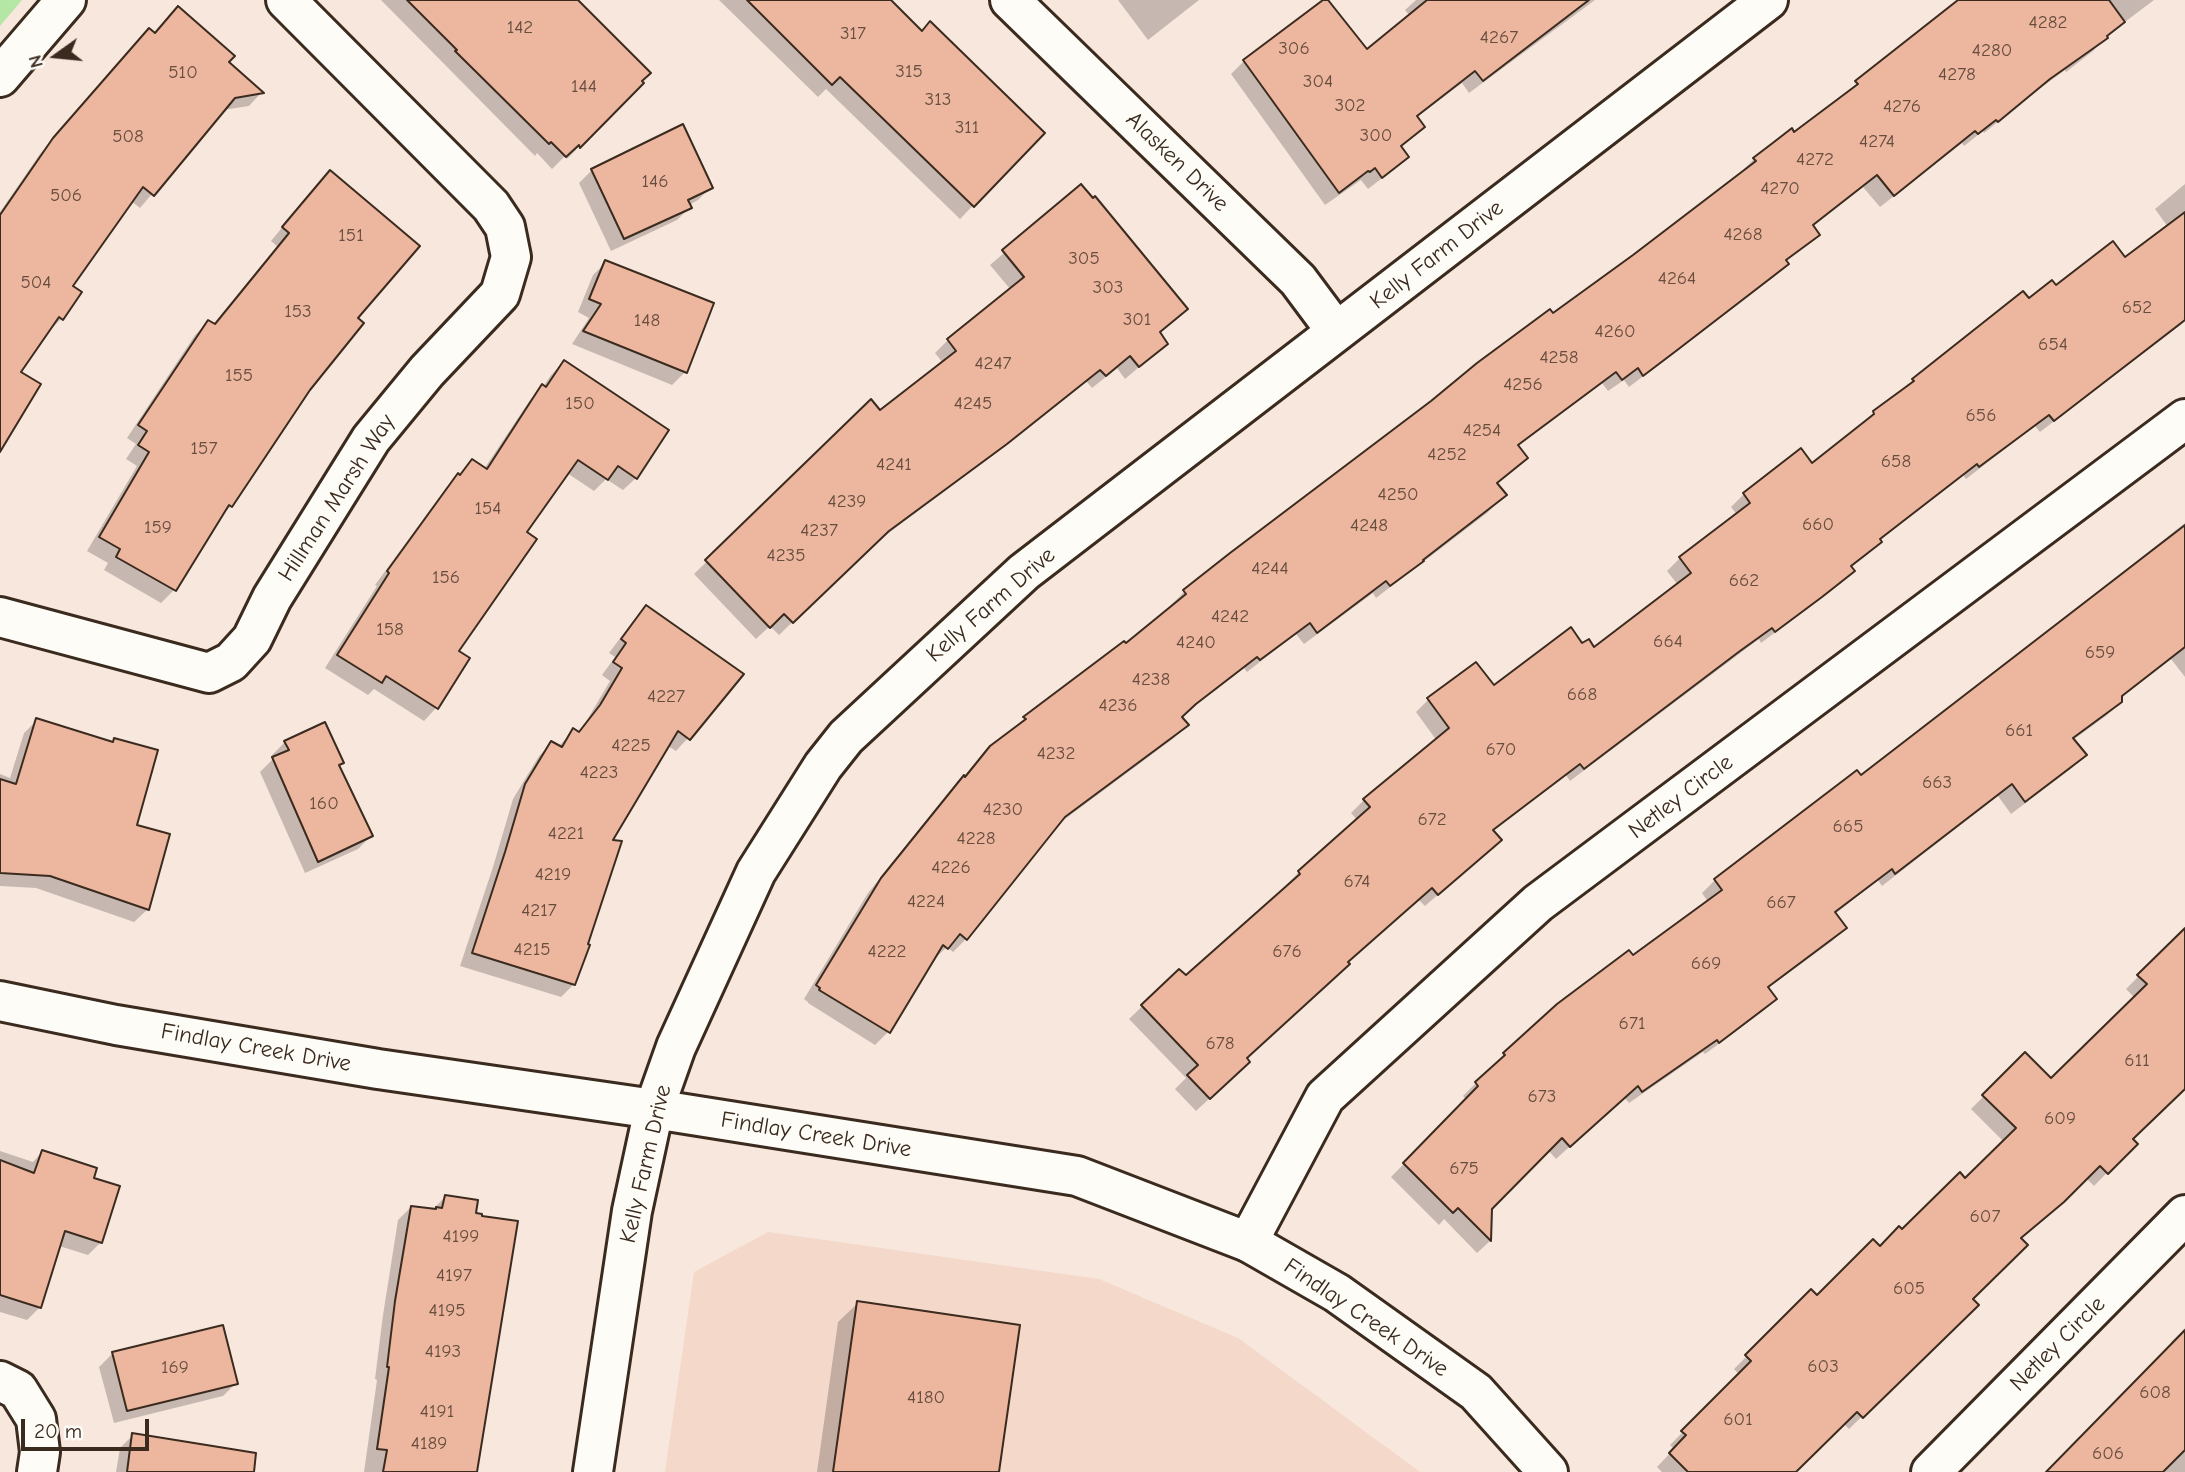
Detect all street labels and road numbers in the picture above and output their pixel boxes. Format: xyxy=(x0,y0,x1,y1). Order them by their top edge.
street label: Alasken Drive xyxy=(1120,106,1234,218)
street label: Kelly Farm Drive xyxy=(1365,194,1509,316)
street label: Hillman Marsh Way xyxy=(273,409,401,587)
street label: Kelly Farm Drive xyxy=(921,542,1061,668)
street label: Netley Circle xyxy=(1624,749,1738,845)
street label: Findlay Creek Drive xyxy=(159,1018,353,1078)
street label: Kelly Farm Drive xyxy=(614,1082,678,1246)
street label: Findlay Creek Drive xyxy=(719,1106,913,1164)
street label: Findlay Creek Drive xyxy=(1279,1253,1453,1383)
street label: Netley Circle xyxy=(2005,1291,2111,1397)

